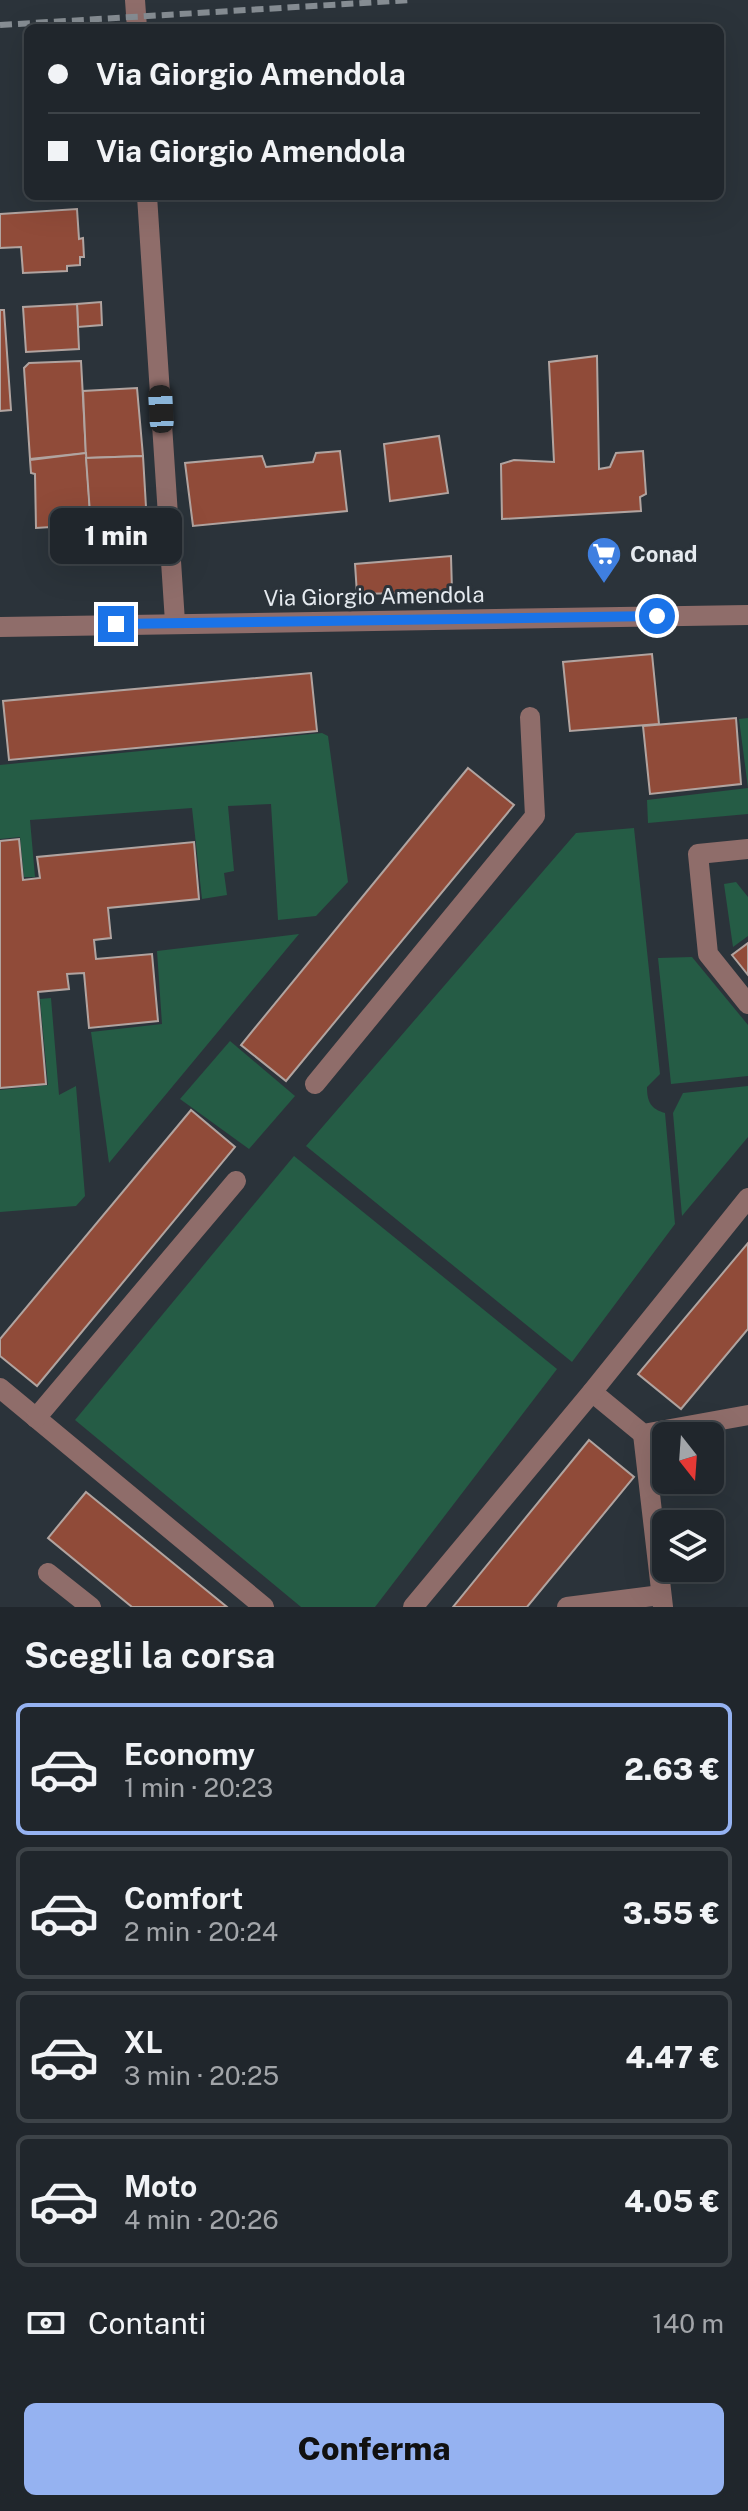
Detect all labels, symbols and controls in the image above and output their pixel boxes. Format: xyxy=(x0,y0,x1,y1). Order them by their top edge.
text: Via Giorgio Amendola xyxy=(96,56,406,92)
text: Via Giorgio Amendola xyxy=(96,133,406,169)
car xyxy=(148,384,174,434)
callout: 1 min xyxy=(50,508,182,564)
text: 1 min xyxy=(84,520,148,551)
supermarket icon: Conad xyxy=(585,535,623,585)
place label: Conad xyxy=(630,541,697,567)
street label: Via Giorgio Amendola xyxy=(263,581,485,611)
route start xyxy=(639,598,675,634)
route end xyxy=(98,606,134,642)
north arrow xyxy=(652,1422,724,1494)
map controls xyxy=(652,1422,724,1582)
button: layers xyxy=(652,1510,724,1582)
text: Scegli la corsa xyxy=(24,1634,275,1676)
icon: car xyxy=(28,1733,100,1805)
text: Economy xyxy=(124,1736,255,1772)
text: 2.63 € xyxy=(624,1751,720,1787)
text: 1 min · 20:23 xyxy=(124,1772,273,1803)
icon: car xyxy=(28,1877,100,1949)
text: Comfort xyxy=(124,1880,243,1916)
text: 3.55 € xyxy=(623,1895,720,1931)
text: 2 min · 20:24 xyxy=(124,1916,278,1947)
icon: car xyxy=(28,2021,100,2093)
text: XL xyxy=(124,2024,163,2060)
text: 4.47 € xyxy=(625,2039,720,2075)
text: 3 min · 20:25 xyxy=(124,2060,279,2091)
icon: car xyxy=(28,2165,100,2237)
text: Moto xyxy=(124,2168,197,2204)
text: 4.05 € xyxy=(624,2183,720,2219)
text: 4 min · 20:26 xyxy=(124,2204,279,2235)
icon: cash xyxy=(24,2301,68,2345)
text: Contanti xyxy=(88,2305,206,2341)
text: 140 m xyxy=(652,2308,724,2339)
button: Conferma xyxy=(24,2403,724,2495)

